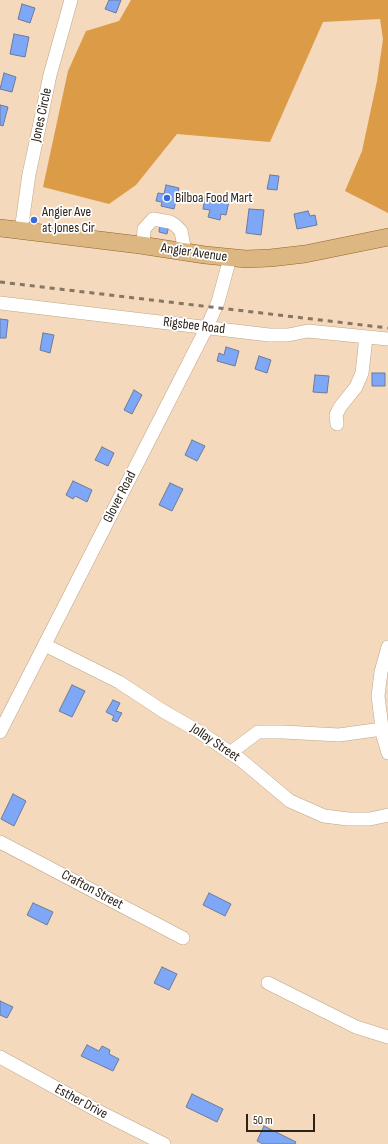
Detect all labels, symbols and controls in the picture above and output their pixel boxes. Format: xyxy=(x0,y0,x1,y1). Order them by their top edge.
street label: Jones Circle xyxy=(28,87,56,143)
place label: Bilboa Food Mart xyxy=(175,190,253,206)
marker: Bilboa Food Mart xyxy=(162,193,172,203)
place label: Angier Ave at Jones Cir xyxy=(42,204,95,236)
marker: Angier Ave at Jones Cir xyxy=(29,215,39,225)
street label: Angier Avenue xyxy=(160,240,228,266)
street label: Rigsbee Road xyxy=(162,314,226,338)
street label: Glover Road xyxy=(100,468,140,526)
street label: Jollay Street xyxy=(187,720,243,766)
street label: Crafton Street xyxy=(58,867,126,913)
street label: Esther Drive xyxy=(52,1081,110,1123)
scale bar xyxy=(248,1106,317,1132)
text: 50 m xyxy=(253,1113,273,1128)

